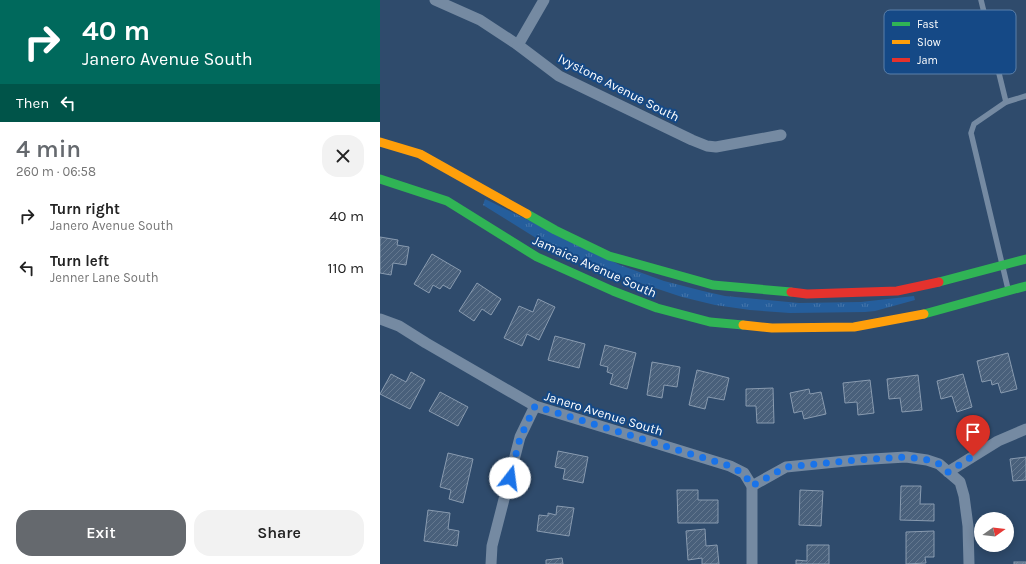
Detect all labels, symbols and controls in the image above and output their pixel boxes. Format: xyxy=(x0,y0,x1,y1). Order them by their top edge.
legend xyxy=(884,10,1016,74)
text: 40 m xyxy=(82,14,150,47)
icon: right xyxy=(16,16,68,68)
text: Fast xyxy=(917,18,938,31)
text: Slow xyxy=(917,36,941,49)
text: Janero Avenue South xyxy=(82,48,253,70)
street label: Ivystone Avenue South xyxy=(556,50,682,125)
text: Jam xyxy=(917,54,938,67)
icon: left xyxy=(57,92,79,114)
text: Then xyxy=(16,94,49,112)
text: 4 min xyxy=(16,135,81,163)
button: close xyxy=(322,135,364,177)
text: 260 m · 06:58 xyxy=(16,164,96,179)
text: Turn right xyxy=(50,200,120,218)
icon: right xyxy=(16,205,38,227)
text: 40 m xyxy=(329,207,364,225)
text: Janero Avenue South xyxy=(50,218,173,233)
street label: Jamaica Avenue South xyxy=(531,232,659,301)
text: Turn left xyxy=(50,252,109,270)
icon: left xyxy=(16,257,38,279)
text: 110 m xyxy=(328,259,364,277)
text: Jenner Lane South xyxy=(50,270,159,285)
street label: Janero Avenue South xyxy=(543,388,665,439)
pin xyxy=(956,415,990,456)
icon: arrive xyxy=(962,421,984,443)
position arrow xyxy=(489,457,531,499)
button: Exit xyxy=(16,510,186,556)
button: Share xyxy=(194,510,364,556)
north arrow xyxy=(974,512,1014,552)
map controls xyxy=(974,512,1014,552)

